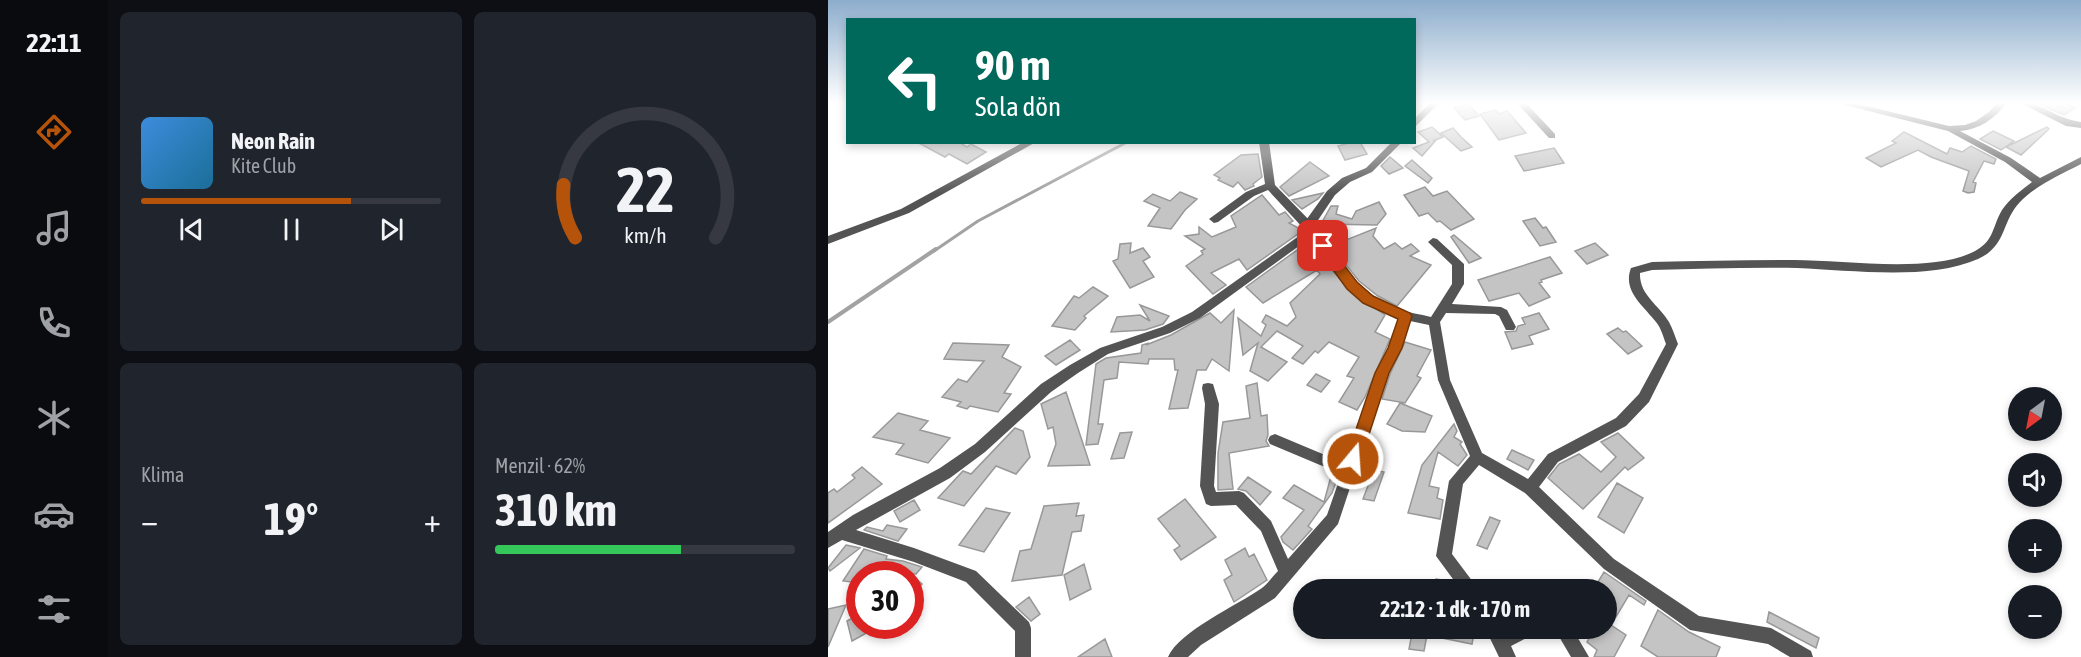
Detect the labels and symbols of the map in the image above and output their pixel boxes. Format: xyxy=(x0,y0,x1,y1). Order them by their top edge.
pin xyxy=(1297,220,1348,271)
north arrow xyxy=(2008,387,2062,441)
position arrow xyxy=(1321,427,1385,491)
speed limit sign: 30 xyxy=(846,561,924,639)

